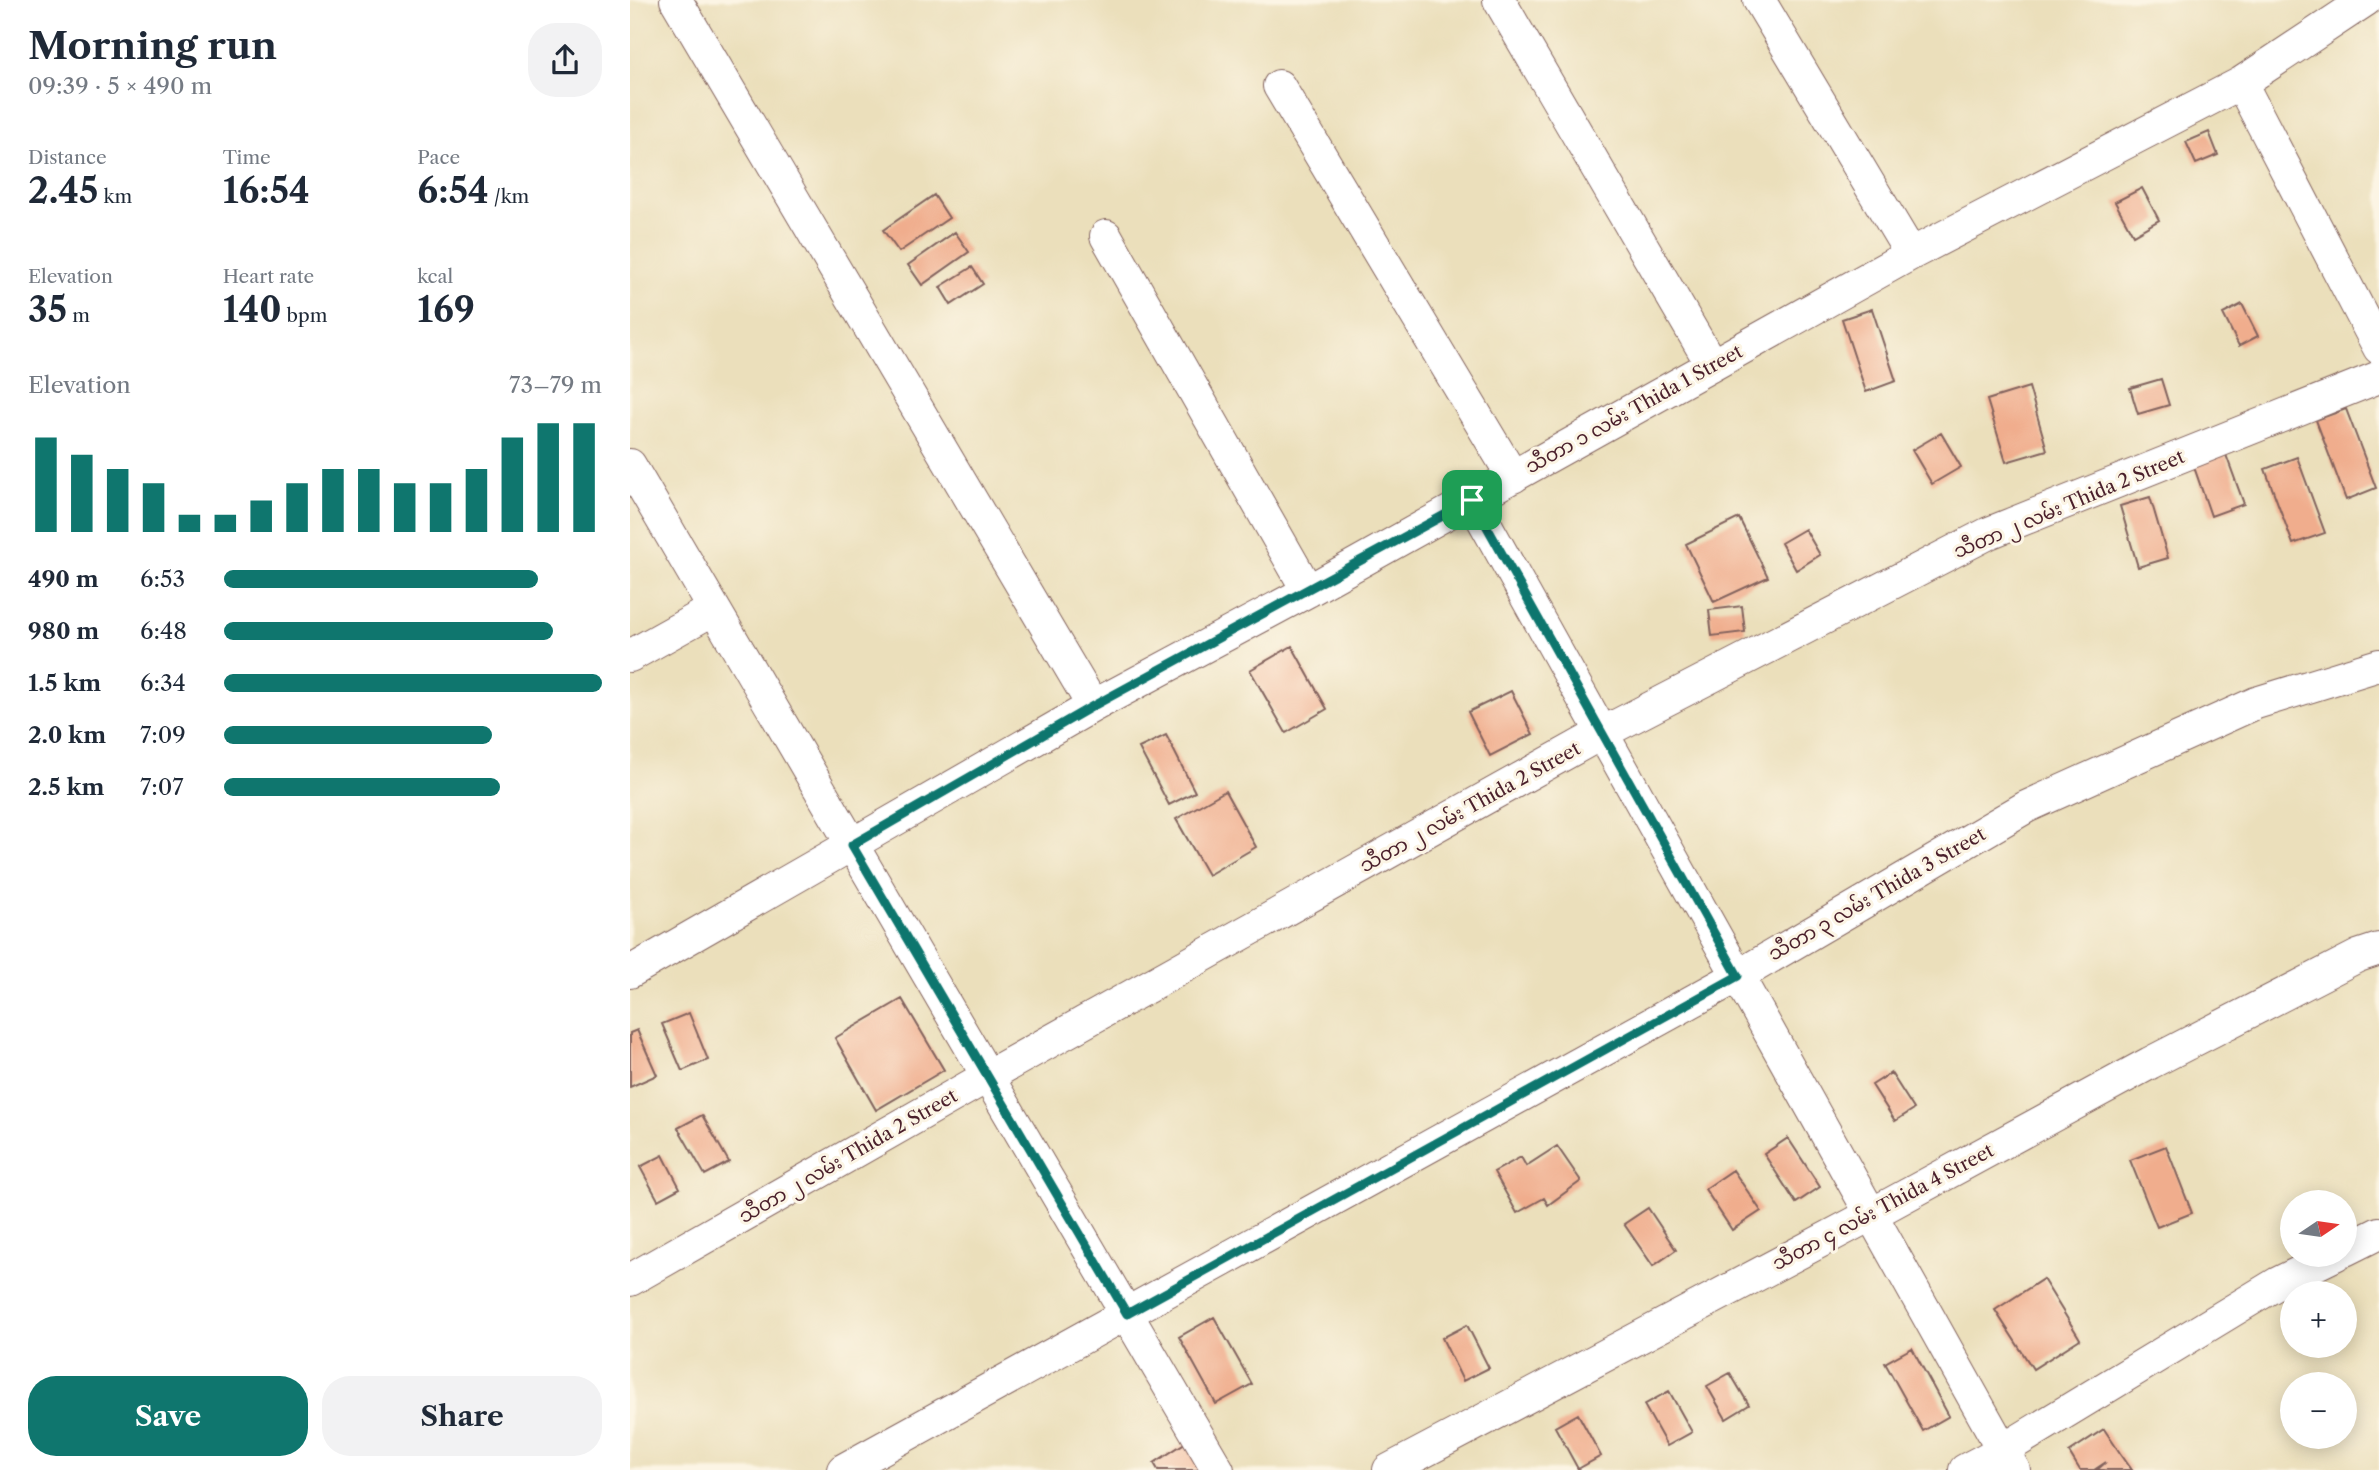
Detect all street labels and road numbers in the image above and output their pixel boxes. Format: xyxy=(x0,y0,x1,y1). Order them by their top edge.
street label: သီတာ ၁ လမ်း Thida 1 Street xyxy=(1520,337,1747,478)
street label: သီတာ ၂ လမ်း Thida 2 Street xyxy=(1949,442,2190,567)
street label: သီတာ ၂ လမ်း Thida 2 Street xyxy=(1354,734,1586,881)
street label: သီတာ ၃ လမ်း Thida 3 Street xyxy=(1763,820,1992,969)
street label: သီတာ ၂ လမ်း Thida 2 Street xyxy=(733,1081,964,1232)
street label: သီတာ ၄ လမ်း Thida 4 Street xyxy=(1767,1136,2000,1279)

